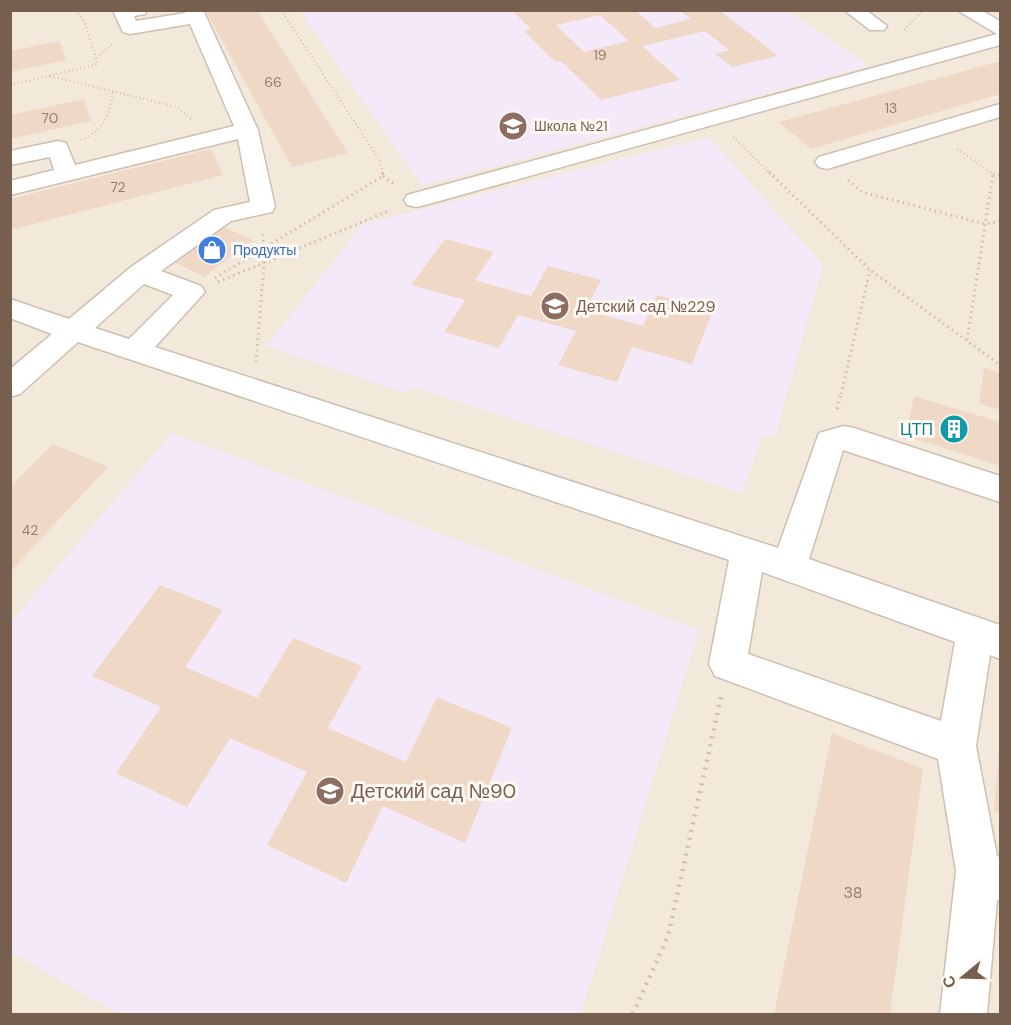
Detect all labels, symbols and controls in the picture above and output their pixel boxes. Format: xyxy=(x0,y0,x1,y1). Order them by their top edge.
house number: 19 xyxy=(593,46,607,64)
house number: 66 xyxy=(264,73,282,91)
house number: 13 xyxy=(885,99,897,117)
house number: 70 xyxy=(42,109,58,127)
school or university icon: Школа №21 xyxy=(497,110,529,142)
place label: Школа №21 xyxy=(534,117,608,135)
house number: 72 xyxy=(110,178,126,196)
shop icon: Продукты xyxy=(196,234,228,266)
place label: Продукты xyxy=(233,241,296,259)
school or university icon: Детский сад №229 xyxy=(539,290,571,322)
place label: Детский сад №229 xyxy=(576,296,715,317)
building icon: ЦТП xyxy=(938,413,970,445)
place label: ЦТП xyxy=(900,419,933,440)
house number: 42 xyxy=(22,521,38,539)
school or university icon: Детский сад №90 xyxy=(314,775,346,807)
place label: Детский сад №90 xyxy=(351,778,516,804)
house number: 38 xyxy=(843,882,863,903)
north arrow xyxy=(933,947,993,1007)
text: С xyxy=(937,972,961,991)

